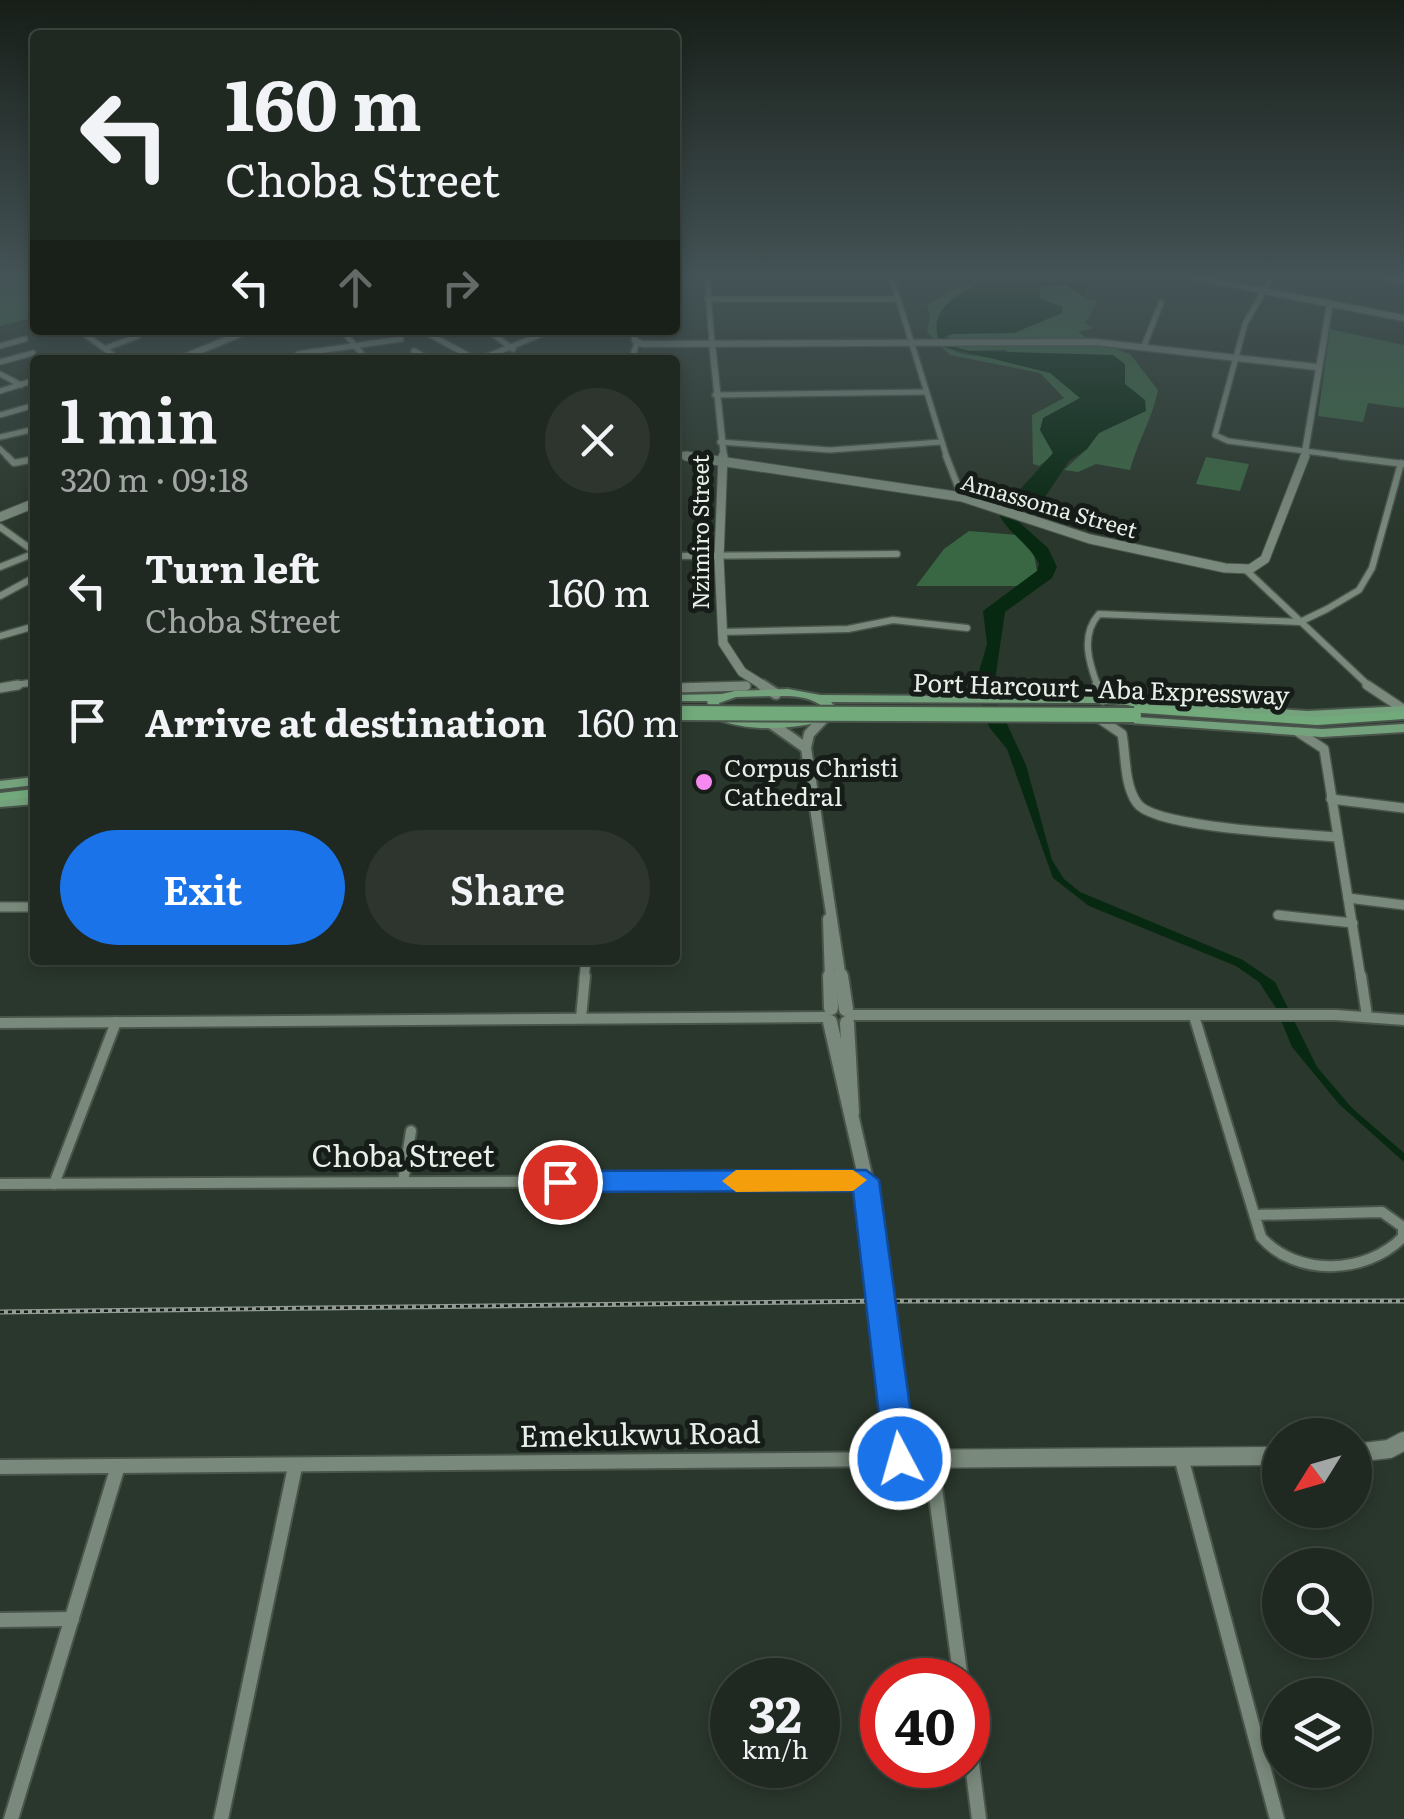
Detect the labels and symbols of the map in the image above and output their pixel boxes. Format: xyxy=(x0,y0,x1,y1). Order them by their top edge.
street label: Nzimiro Street xyxy=(683,454,716,609)
street label: Amassoma Street xyxy=(957,464,1141,546)
street label: Port Harcourt - Aba Expressway xyxy=(912,662,1291,713)
place label: Corpus Christi Cathedral xyxy=(724,748,898,814)
marker: Corpus Christi Cathedral xyxy=(693,771,715,793)
street label: Choba Street xyxy=(311,1132,495,1176)
pin xyxy=(518,1140,603,1225)
position arrow xyxy=(848,1407,952,1511)
street label: Emekukwu Road xyxy=(519,1408,761,1456)
north arrow xyxy=(1262,1418,1372,1528)
speed limit sign: 40 xyxy=(860,1658,990,1788)

